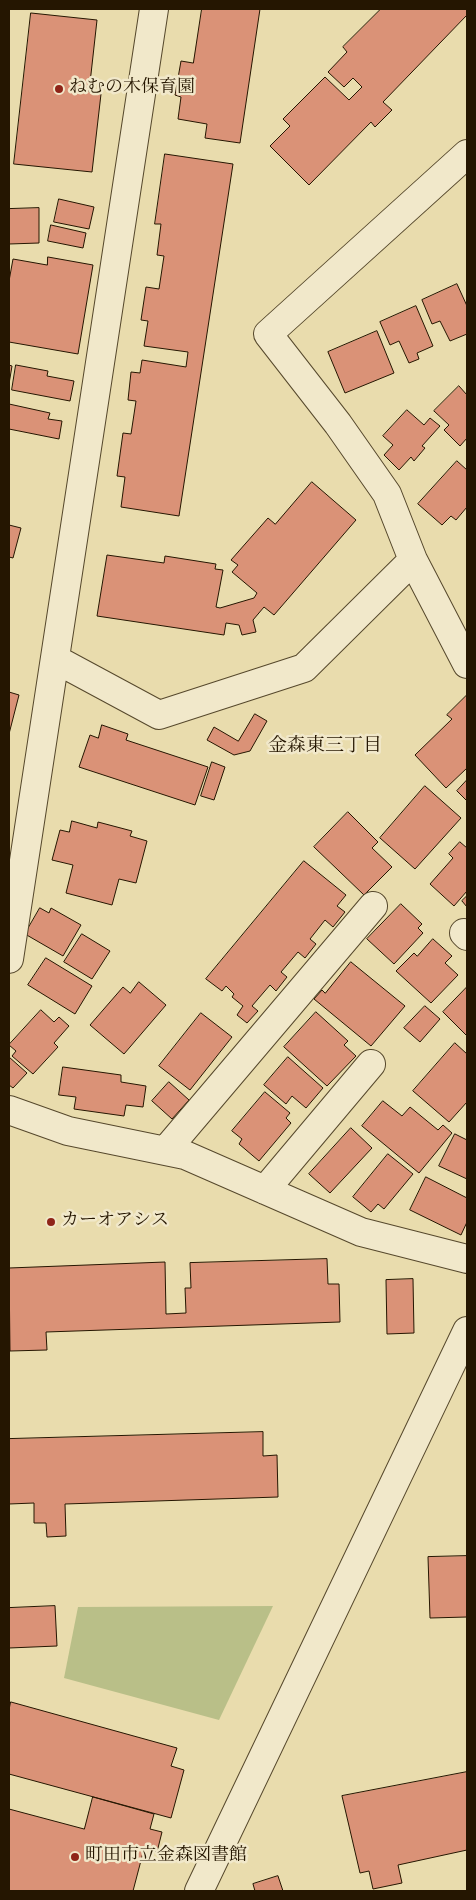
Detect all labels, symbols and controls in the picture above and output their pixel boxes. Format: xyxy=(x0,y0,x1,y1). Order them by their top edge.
place label: ねむの木保育園 xyxy=(69,78,195,100)
marker: ねむの木保育園 xyxy=(53,83,65,95)
district label: 金森東三丁目 xyxy=(268,737,382,759)
place label: カーオアシス xyxy=(61,1211,169,1233)
marker: カーオアシス xyxy=(45,1216,57,1228)
place label: 町田市立金森図書館 xyxy=(85,1846,247,1868)
marker: 町田市立金森図書館 xyxy=(69,1851,81,1863)

